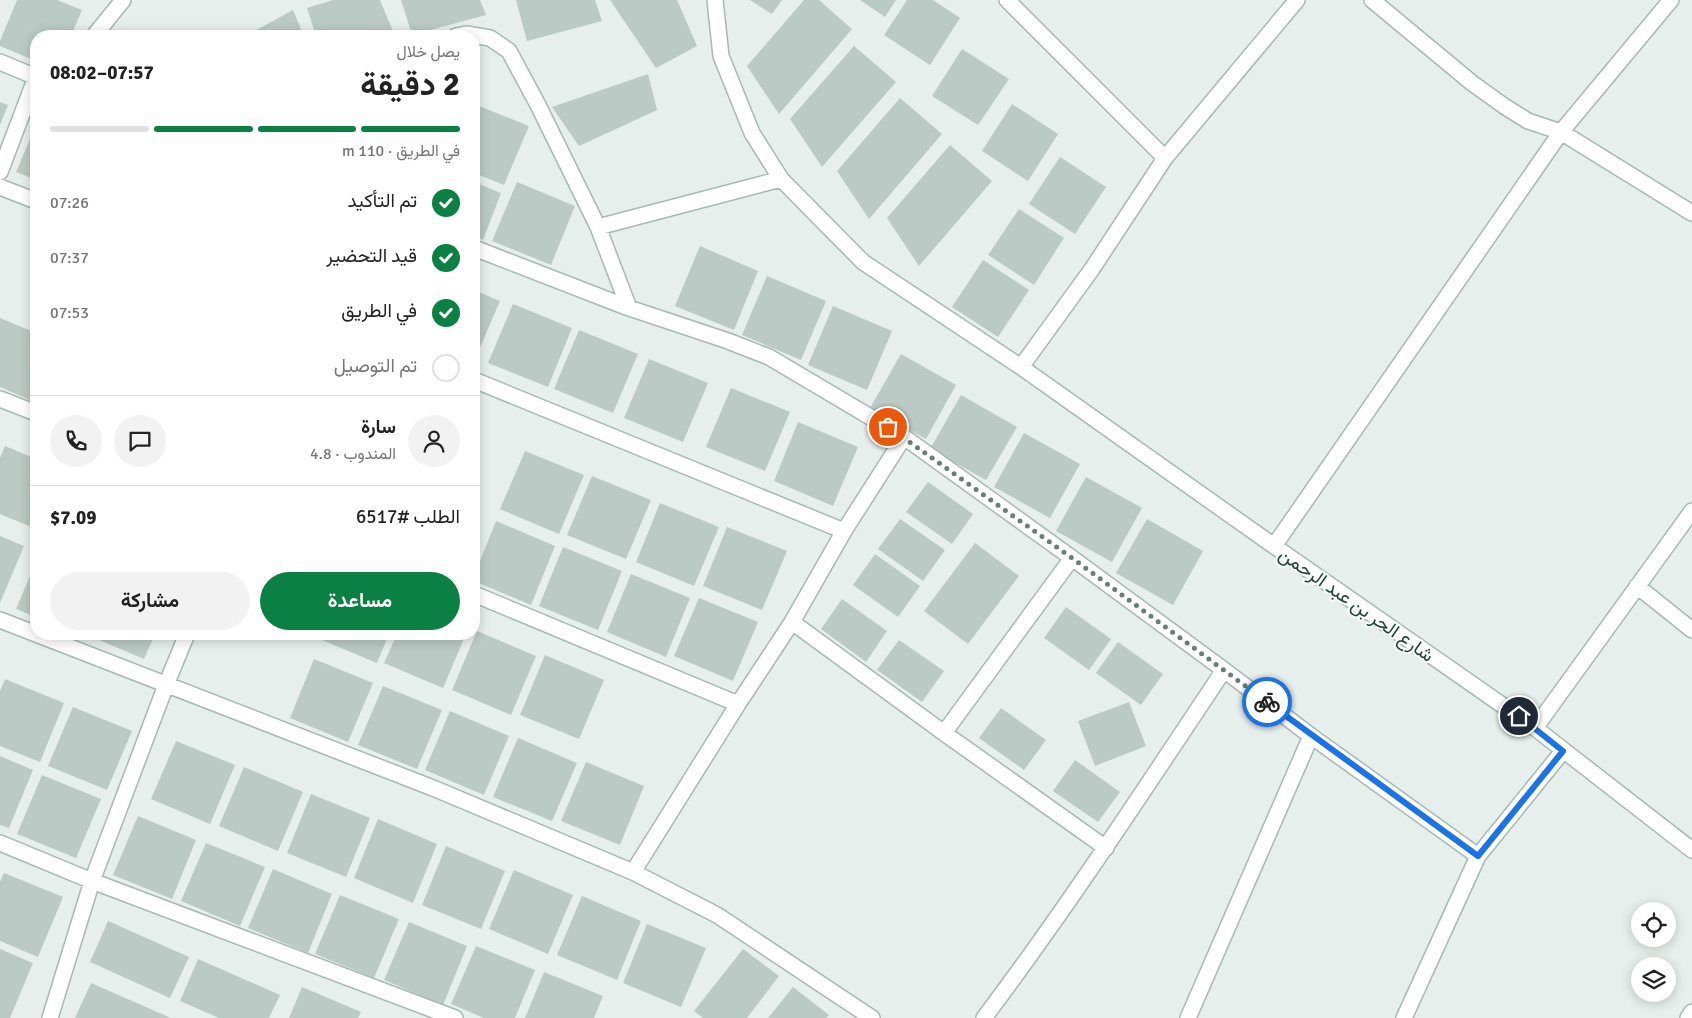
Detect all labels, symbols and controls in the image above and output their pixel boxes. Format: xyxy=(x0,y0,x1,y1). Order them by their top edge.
text: يصل خلال xyxy=(396,42,460,62)
text: 07:57–08:02 xyxy=(50,61,154,85)
text: 2 دقيقة xyxy=(360,65,460,104)
text: في الطريق · 110 m xyxy=(342,141,460,161)
text: تم التأكيد xyxy=(347,189,417,213)
icon: check xyxy=(432,189,460,217)
text: 07:26 xyxy=(50,193,89,213)
text: قيد التحضير xyxy=(326,244,417,268)
icon: check xyxy=(432,244,460,272)
text: 07:37 xyxy=(50,248,89,268)
text: في الطريق xyxy=(341,299,417,323)
icon: check xyxy=(432,299,460,327)
text: 07:53 xyxy=(50,303,89,323)
text: تم التوصيل xyxy=(334,354,417,378)
pin xyxy=(867,406,909,448)
icon: bag xyxy=(874,413,902,441)
button: phone xyxy=(50,415,102,467)
button: chat xyxy=(114,415,166,467)
text: سارة xyxy=(361,415,396,439)
button: person xyxy=(408,415,460,467)
text: المندوب · 4.8 xyxy=(310,444,396,464)
text: الطلب #6517 xyxy=(356,505,460,529)
text: $7.09 xyxy=(50,506,96,530)
street label: شارع الحر بن عبد الرحمن xyxy=(1274,542,1439,667)
button: مشاركة xyxy=(50,572,250,630)
button: مساعدة xyxy=(260,572,460,630)
courier xyxy=(1242,677,1292,727)
icon: bike xyxy=(1253,688,1281,716)
pin xyxy=(1498,695,1540,737)
icon: home xyxy=(1505,702,1533,730)
map controls xyxy=(1631,902,1676,1002)
button: locate xyxy=(1631,902,1676,947)
button: layers xyxy=(1631,957,1676,1002)

